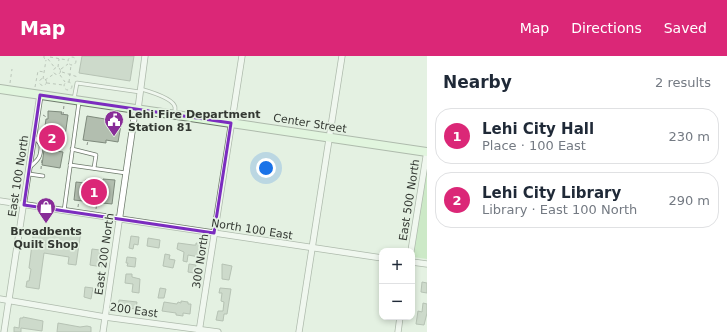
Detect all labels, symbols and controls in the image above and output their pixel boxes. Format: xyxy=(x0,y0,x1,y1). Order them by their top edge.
text: Map xyxy=(20,17,65,39)
text: Map xyxy=(520,20,549,36)
text: Directions xyxy=(571,20,642,36)
text: Saved xyxy=(664,20,707,36)
text: Nearby xyxy=(443,72,512,92)
text: 2 results xyxy=(655,75,711,90)
place label: Lehi Fire Department Station 81 xyxy=(128,108,260,134)
public building icon: Lehi Fire Department Station 81 xyxy=(103,109,125,137)
street label: Center Street xyxy=(272,111,348,136)
text: Lehi City Hall xyxy=(482,120,594,138)
pin: 2 xyxy=(39,123,65,153)
text: 1 xyxy=(452,129,462,144)
text: 230 m xyxy=(668,129,710,144)
street label: East 100 North xyxy=(6,134,31,218)
text: Place · 100 East xyxy=(482,138,586,153)
your location xyxy=(256,158,276,178)
street label: East 500 North xyxy=(397,158,422,242)
pin: 1 xyxy=(81,177,107,207)
text: Lehi City Library xyxy=(482,184,621,202)
text: 2 xyxy=(452,193,462,208)
text: 290 m xyxy=(668,193,710,208)
shop icon: Broadbents Quilt Shop xyxy=(35,196,57,224)
text: Library · East 100 North xyxy=(482,202,637,217)
street label: East 200 North xyxy=(92,212,117,296)
street label: North 100 East xyxy=(210,217,294,242)
place label: Broadbents Quilt Shop xyxy=(10,225,82,251)
street label: 300 North xyxy=(190,233,211,289)
map controls xyxy=(379,248,415,320)
button: + xyxy=(379,248,415,284)
button: − xyxy=(379,284,415,320)
street label: 200 East xyxy=(109,301,159,320)

